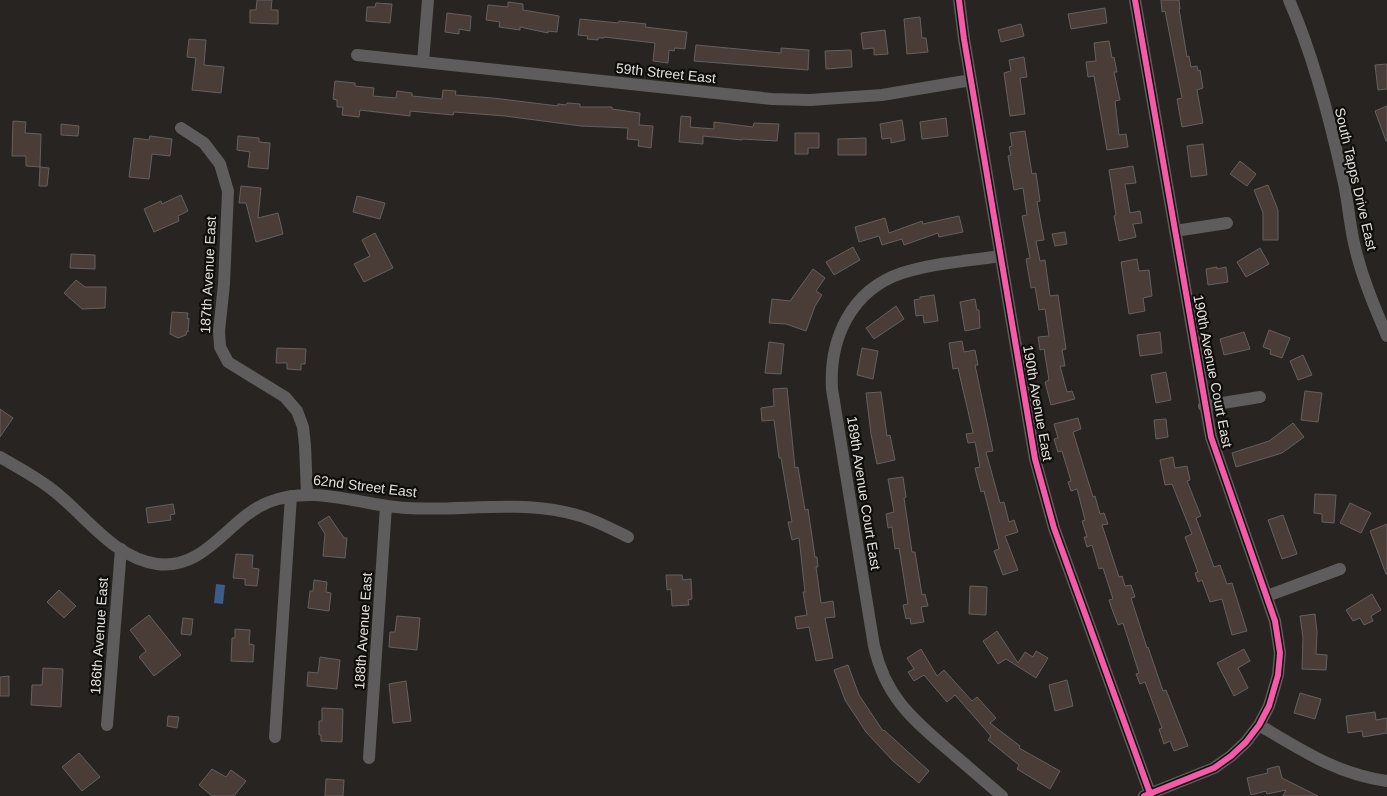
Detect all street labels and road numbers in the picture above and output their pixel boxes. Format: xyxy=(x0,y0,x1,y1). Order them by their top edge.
street label: 59th Street East xyxy=(615,60,717,86)
street label: South Tapps Drive East xyxy=(1332,106,1380,252)
street label: 187th Avenue East xyxy=(197,216,219,334)
street label: 190th Avenue Court East xyxy=(1190,293,1236,449)
street label: 190th Avenue East xyxy=(1020,344,1056,462)
street label: 189th Avenue Court East xyxy=(844,415,884,571)
street label: 62nd Street East xyxy=(312,472,418,500)
street label: 188th Avenue East xyxy=(351,572,375,690)
street label: 186th Avenue East xyxy=(87,577,111,695)

